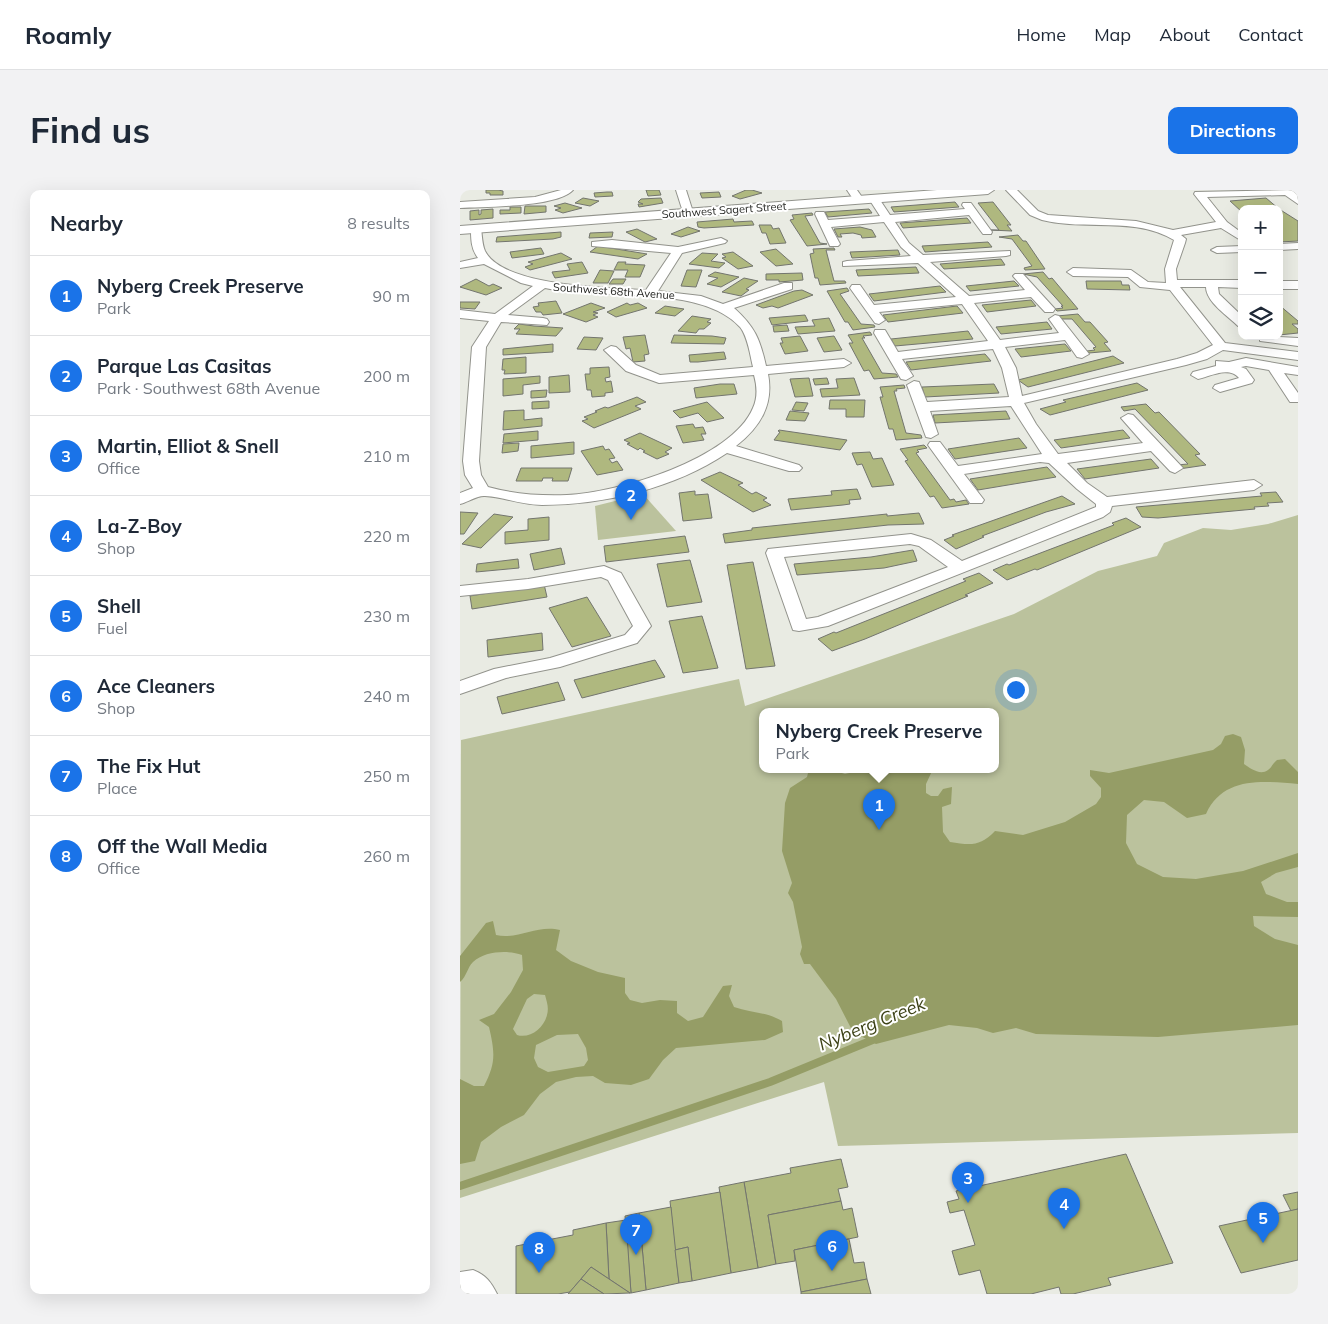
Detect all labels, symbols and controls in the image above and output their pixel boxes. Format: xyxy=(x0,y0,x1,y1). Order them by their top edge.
text: Roamly xyxy=(25,20,112,50)
text: Home xyxy=(1016,23,1066,46)
text: Map xyxy=(1094,23,1131,46)
text: About xyxy=(1159,23,1210,46)
text: Contact xyxy=(1238,23,1303,46)
button: Directions xyxy=(1168,107,1298,154)
text: Find us xyxy=(30,108,150,152)
street label: Southwest Sagert Street xyxy=(661,199,787,221)
map controls xyxy=(1238,205,1283,340)
button: + xyxy=(1238,205,1283,250)
text: Nearby xyxy=(50,210,123,236)
text: 8 results xyxy=(347,213,410,233)
button: − xyxy=(1238,250,1283,295)
text: Nyberg Creek Preserve xyxy=(97,274,304,298)
street label: Southwest 68th Avenue xyxy=(553,280,675,302)
text: 1 xyxy=(61,286,71,306)
text: 90 m xyxy=(373,286,410,306)
button: layers xyxy=(1238,295,1283,340)
text: Park xyxy=(97,298,131,318)
text: Parque Las Casitas xyxy=(97,354,272,378)
text: 2 xyxy=(61,366,71,386)
text: 200 m xyxy=(363,366,410,386)
text: Park · Southwest 68th Avenue xyxy=(97,378,320,398)
text: Martin, Elliot & Snell xyxy=(97,434,279,458)
text: 3 xyxy=(61,446,71,466)
text: 210 m xyxy=(363,446,410,466)
text: Office xyxy=(97,458,140,478)
pin: 2 xyxy=(615,479,647,520)
text: La-Z-Boy xyxy=(97,514,182,538)
text: 4 xyxy=(61,526,71,546)
text: 220 m xyxy=(363,526,410,546)
text: Shop xyxy=(97,538,135,558)
text: Shell xyxy=(97,594,141,618)
text: 5 xyxy=(61,606,71,626)
text: 230 m xyxy=(363,606,410,626)
text: Fuel xyxy=(97,618,128,638)
text: Ace Cleaners xyxy=(97,674,215,698)
your location xyxy=(1003,677,1029,703)
text: 6 xyxy=(61,686,71,706)
text: 240 m xyxy=(363,686,410,706)
text: Shop xyxy=(97,698,135,718)
popup xyxy=(759,708,999,773)
text: Nyberg Creek Preserve xyxy=(776,719,982,743)
text: Park xyxy=(776,743,809,763)
text: The Fix Hut xyxy=(97,754,201,778)
text: 7 xyxy=(61,766,71,786)
text: 250 m xyxy=(363,766,410,786)
text: Place xyxy=(97,778,137,798)
pin: 1 xyxy=(863,789,895,830)
text: Off the Wall Media xyxy=(97,834,268,858)
text: 8 xyxy=(61,846,71,866)
text: 260 m xyxy=(363,846,410,866)
text: Office xyxy=(97,858,140,878)
water label: Nyberg Creek xyxy=(815,991,929,1055)
pin: 3 xyxy=(952,1162,984,1203)
pin: 4 xyxy=(1048,1188,1080,1229)
pin: 5 xyxy=(1247,1202,1279,1243)
pin: 7 xyxy=(620,1214,652,1255)
pin: 6 xyxy=(816,1230,848,1271)
pin: 8 xyxy=(523,1232,555,1273)

